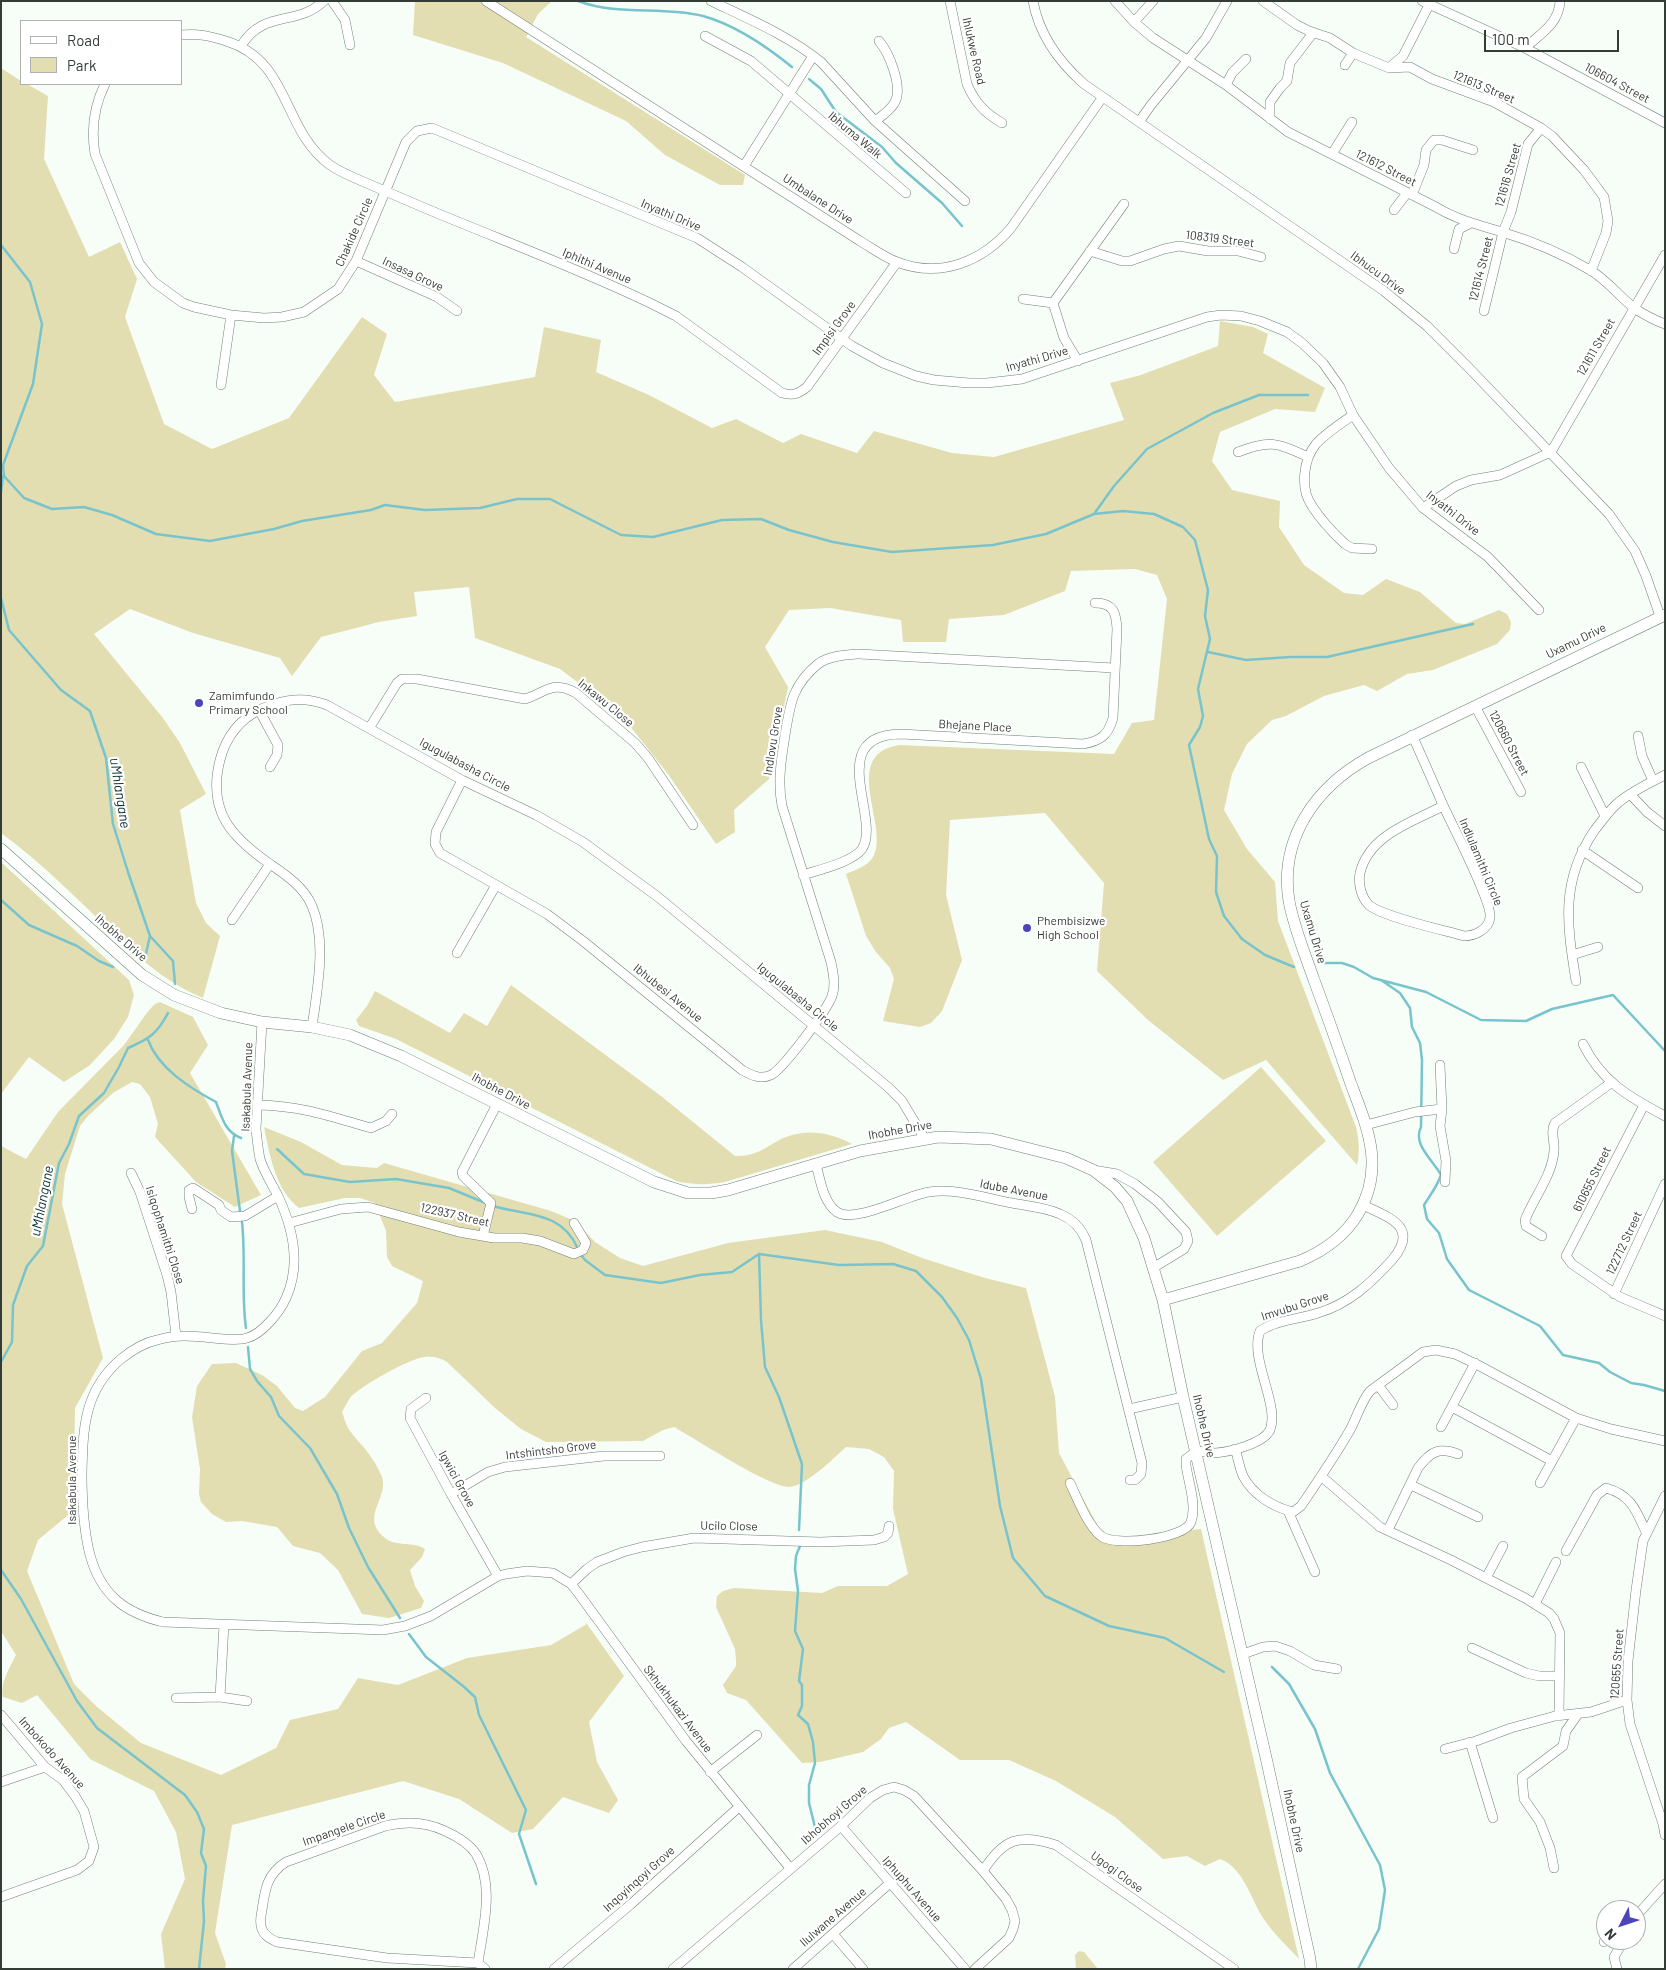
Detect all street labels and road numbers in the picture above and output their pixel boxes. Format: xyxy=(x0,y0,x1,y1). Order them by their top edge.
street label: Ihlukwe Road xyxy=(959,16,989,86)
street label: 106604 Street xyxy=(1582,60,1652,106)
street label: 121613 Street xyxy=(1451,67,1517,107)
street label: Ibhuma Walk xyxy=(825,108,885,162)
street label: 121616 Street xyxy=(1492,141,1524,209)
street label: 121612 Street xyxy=(1353,147,1419,189)
street label: Umbalane Drive xyxy=(780,171,856,227)
street label: Chakide Circle xyxy=(332,195,376,269)
street label: Inyathi Drive xyxy=(639,196,703,234)
street label: 108319 Street xyxy=(1185,228,1255,250)
street label: 121614 Street xyxy=(1466,235,1496,303)
street label: Iphithi Avenue xyxy=(560,245,634,287)
street label: Ibhucu Drive xyxy=(1348,248,1408,298)
street label: Insasa Grove xyxy=(380,254,446,294)
street label: Impisi Grove xyxy=(809,298,859,358)
street label: 121611 Street xyxy=(1574,316,1618,378)
street label: Inyathi Drive xyxy=(1004,343,1070,375)
street label: Inyathi Drive xyxy=(1423,488,1483,538)
street label: Uxamu Drive xyxy=(1544,620,1608,662)
street label: Inkawu Close xyxy=(575,676,637,730)
street label: Indlovu Grove xyxy=(760,706,786,776)
street label: 120660 Street xyxy=(1486,708,1532,778)
street label: Bhejane Place xyxy=(938,717,1012,735)
street label: Igugulabasha Circle xyxy=(417,735,513,795)
street label: Indlulamithi Circle xyxy=(1456,816,1506,908)
street label: Uxamu Drive xyxy=(1297,899,1329,965)
street label: Ihobhe Drive xyxy=(92,911,150,965)
street label: Igugulabasha Circle xyxy=(754,960,842,1034)
street label: Ibhubesi Avenue xyxy=(631,961,705,1025)
street label: Isakabula Avenue xyxy=(238,1042,256,1132)
street label: Ihobhe Drive xyxy=(469,1070,533,1112)
street label: Ihobhe Drive xyxy=(867,1117,933,1143)
street label: 610655 Street xyxy=(1570,1144,1614,1214)
street label: Idube Avenue xyxy=(979,1176,1049,1204)
street label: Isiqophamithi Close xyxy=(142,1184,188,1286)
street label: 122937 Street xyxy=(419,1200,491,1230)
street label: 122712 Street xyxy=(1603,1209,1645,1277)
street label: Imvubu Grove xyxy=(1259,1288,1331,1324)
street label: Ihobhe Drive xyxy=(1190,1393,1218,1459)
street label: Isakabula Avenue xyxy=(65,1435,79,1525)
street label: Intshintsho Grove xyxy=(505,1437,597,1463)
street label: Igwici Grove xyxy=(435,1448,479,1510)
street label: Ucilo Close xyxy=(700,1518,758,1534)
street label: 120655 Street xyxy=(1607,1628,1627,1700)
street label: Skhukhukazi Avenue xyxy=(640,1662,716,1756)
street label: Imbokodo Avenue xyxy=(16,1714,88,1792)
street label: Ibhobhoyi Grove xyxy=(798,1782,870,1848)
street label: Ihobhe Drive xyxy=(1280,1788,1308,1854)
street label: Impangele Circle xyxy=(301,1807,387,1849)
street label: Inqoyinqoyi Grove xyxy=(600,1843,678,1915)
street label: Ugogi Close xyxy=(1088,1848,1146,1896)
street label: Iphuphu Avenue xyxy=(879,1853,945,1925)
street label: Ilulwane Avenue xyxy=(797,1884,869,1950)

